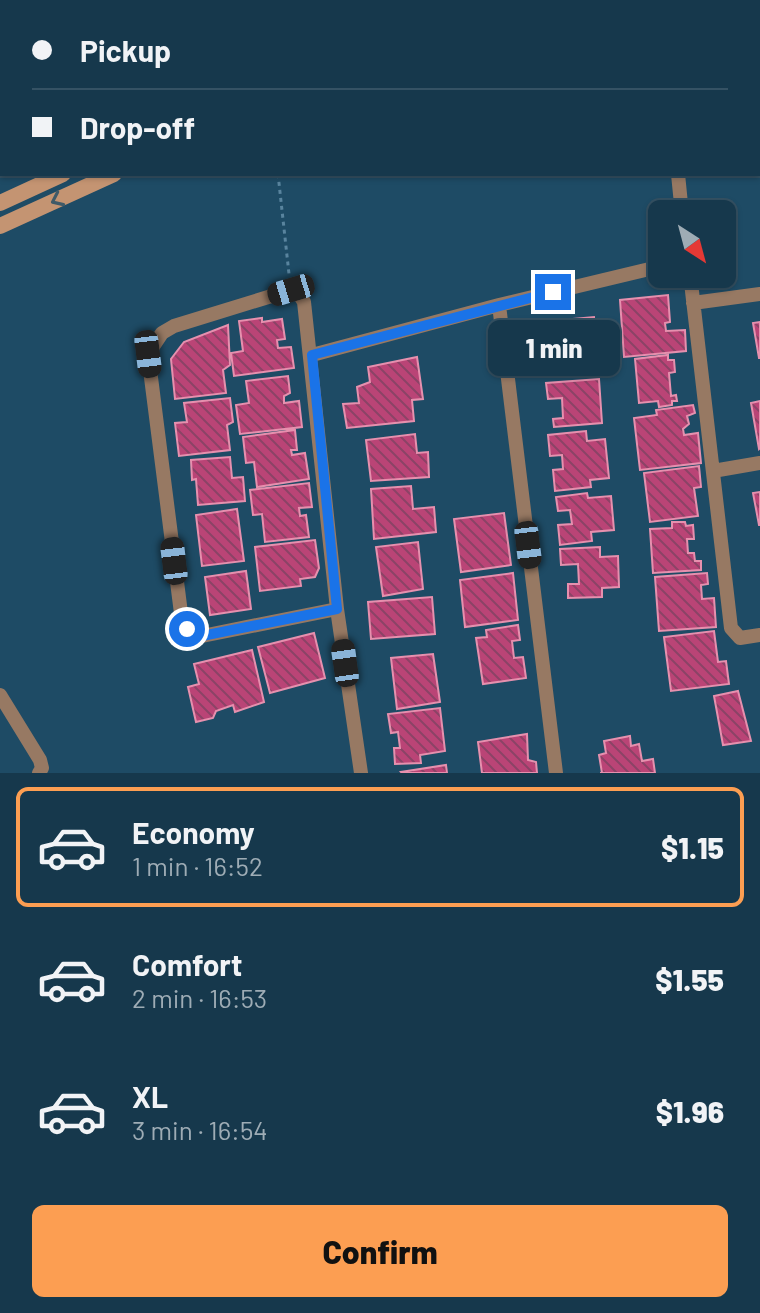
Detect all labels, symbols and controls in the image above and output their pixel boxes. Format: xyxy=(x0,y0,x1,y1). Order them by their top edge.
text: Pickup xyxy=(80,32,171,68)
text: Drop-off xyxy=(80,109,195,145)
one-way arrow xyxy=(51,190,65,206)
north arrow xyxy=(648,200,736,288)
map controls xyxy=(648,200,736,288)
car xyxy=(265,272,317,308)
route end xyxy=(535,274,571,310)
callout: 1 min xyxy=(487,320,619,376)
car xyxy=(133,329,163,379)
text: 1 min xyxy=(525,332,583,363)
car xyxy=(513,520,543,570)
car xyxy=(159,536,189,586)
route start xyxy=(169,611,205,647)
car xyxy=(330,638,360,688)
icon: car xyxy=(36,811,108,883)
text: Economy xyxy=(132,814,255,850)
text: $1.15 xyxy=(661,829,724,865)
text: 1 min · 16:52 xyxy=(132,850,263,881)
icon: car xyxy=(36,943,108,1015)
text: Comfort xyxy=(132,946,242,982)
text: $1.55 xyxy=(655,961,724,997)
text: 2 min · 16:53 xyxy=(132,982,267,1013)
icon: car xyxy=(36,1075,108,1147)
text: XL xyxy=(132,1078,168,1114)
text: $1.96 xyxy=(656,1093,724,1129)
text: 3 min · 16:54 xyxy=(132,1114,268,1145)
button: Confirm xyxy=(32,1205,728,1297)

